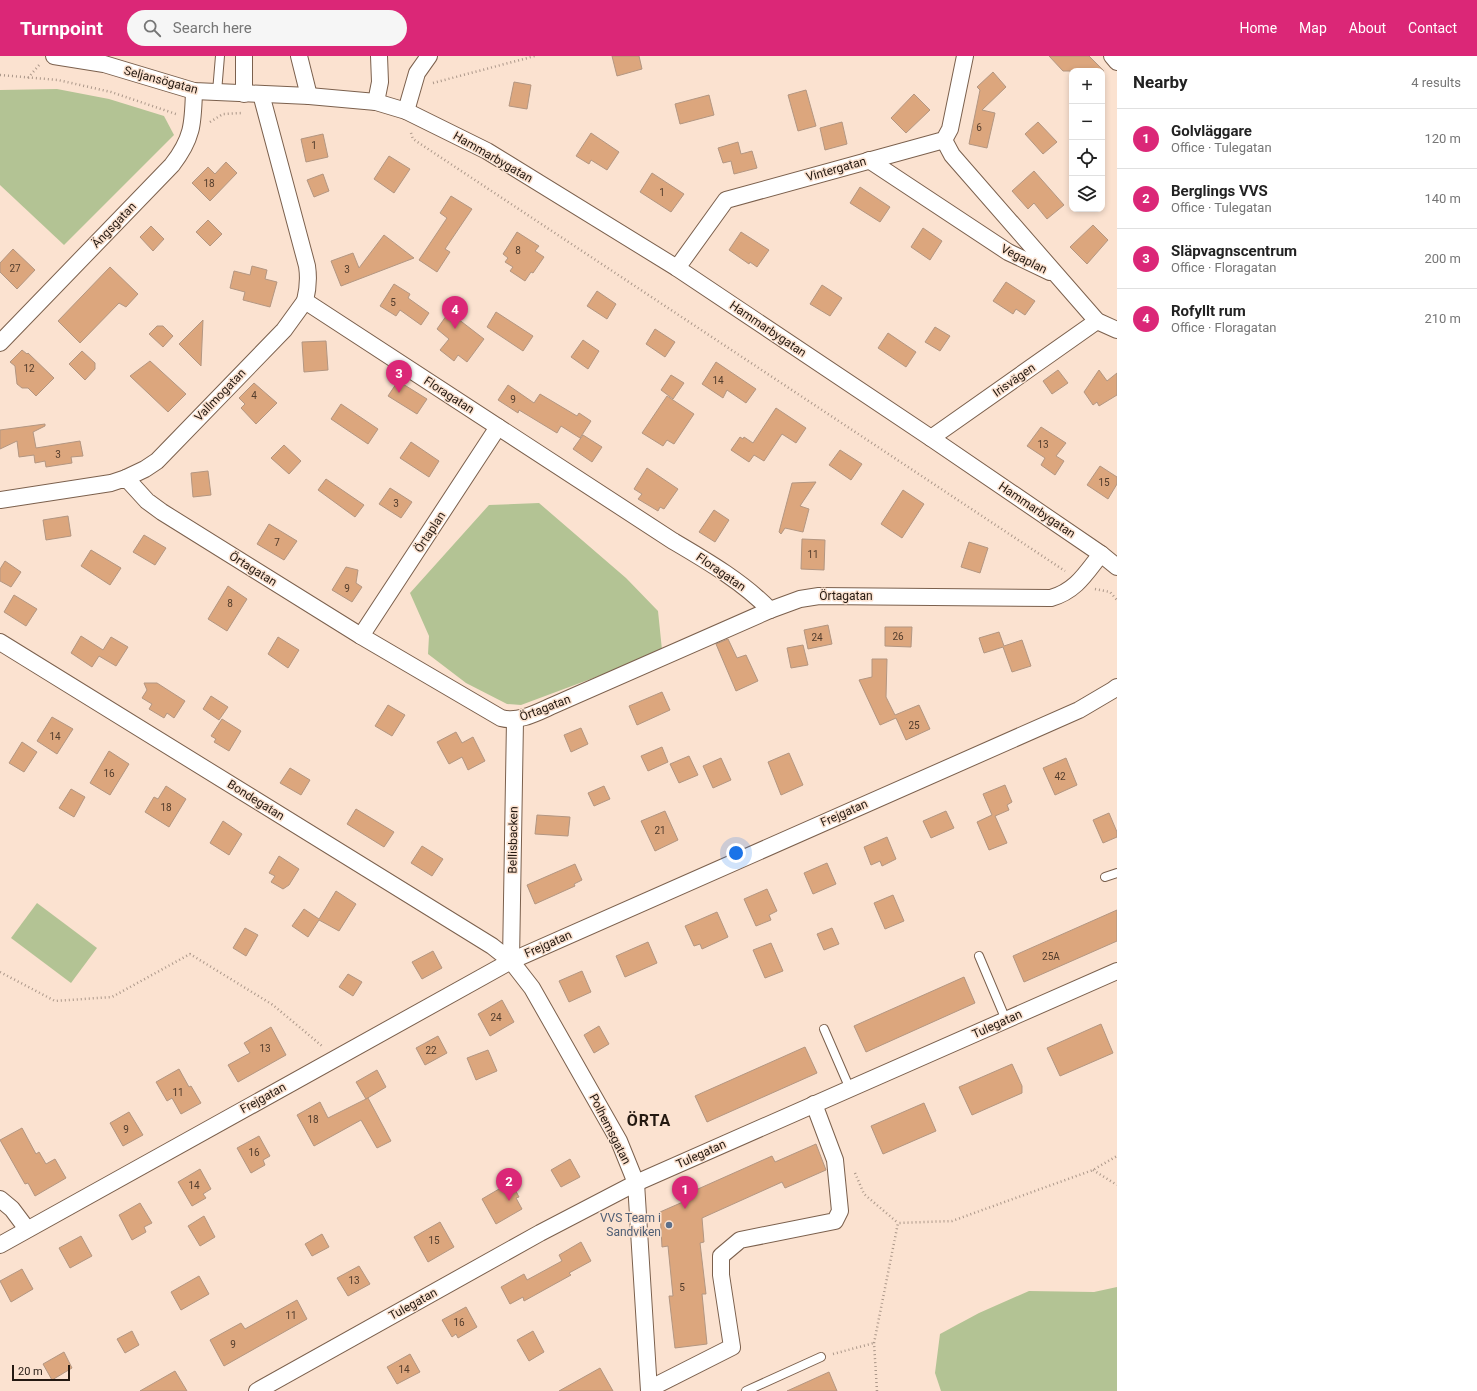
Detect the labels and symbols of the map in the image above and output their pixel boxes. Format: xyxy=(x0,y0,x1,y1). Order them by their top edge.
street label: Seljansögatan xyxy=(123,63,199,97)
house number: 6 xyxy=(976,122,982,133)
street label: Hammarbygatan xyxy=(451,129,535,185)
house number: 1 xyxy=(311,140,317,151)
street label: Vintergatan xyxy=(804,154,868,184)
house number: 18 xyxy=(203,178,215,189)
house number: 1 xyxy=(659,187,665,198)
street label: Ängsgatan xyxy=(88,199,139,251)
street label: Vegaplan xyxy=(999,241,1049,277)
house number: 8 xyxy=(515,245,521,256)
house number: 27 xyxy=(9,263,21,274)
house number: 3 xyxy=(344,264,350,275)
pin: 4 xyxy=(442,296,468,329)
house number: 5 xyxy=(390,297,396,308)
street label: Hammarbygatan xyxy=(727,298,809,360)
pin: 3 xyxy=(386,360,412,393)
street label: Irisvägen xyxy=(990,360,1038,400)
house number: 12 xyxy=(23,363,35,374)
street label: Vallmogatan xyxy=(192,366,248,424)
street label: Floragatan xyxy=(421,374,477,416)
house number: 14 xyxy=(712,375,724,386)
house number: 4 xyxy=(251,390,257,401)
house number: 9 xyxy=(510,394,516,405)
house number: 13 xyxy=(1037,439,1049,450)
house number: 3 xyxy=(55,449,61,460)
house number: 15 xyxy=(1098,477,1110,488)
street label: Hammarbygatan xyxy=(996,479,1078,541)
house number: 3 xyxy=(393,498,399,509)
street label: Örtaplan xyxy=(411,508,448,555)
house number: 7 xyxy=(274,537,280,548)
street label: Örtagatan xyxy=(227,548,280,589)
house number: 11 xyxy=(807,549,819,560)
street label: Floragatan xyxy=(694,550,748,594)
house number: 9 xyxy=(344,583,350,594)
street label: Örtagatan xyxy=(819,588,873,603)
house number: 8 xyxy=(227,598,233,609)
house number: 26 xyxy=(892,631,904,642)
house number: 24 xyxy=(811,632,823,643)
street label: Örtagatan xyxy=(517,691,572,724)
house number: 25 xyxy=(908,720,920,731)
house number: 14 xyxy=(49,731,61,742)
house number: 16 xyxy=(103,768,115,779)
house number: 42 xyxy=(1054,771,1066,782)
street label: Bondegatan xyxy=(225,777,287,823)
street label: Frejgatan xyxy=(818,796,870,830)
house number: 18 xyxy=(160,802,172,813)
street label: Bellisbacken xyxy=(505,806,521,874)
house number: 21 xyxy=(654,825,666,836)
your location xyxy=(726,843,746,863)
street label: Frejgatan xyxy=(522,927,574,961)
house number: 25A xyxy=(1042,951,1060,962)
street label: Tulegatan xyxy=(970,1007,1024,1041)
house number: 24 xyxy=(490,1012,502,1023)
house number: 13 xyxy=(259,1043,271,1054)
house number: 22 xyxy=(425,1045,437,1056)
street label: Frejgatan xyxy=(238,1080,288,1116)
house number: 11 xyxy=(172,1087,184,1098)
street label: Polhemsgatan xyxy=(586,1091,634,1167)
district label: ÖRTA xyxy=(627,1111,671,1130)
house number: 18 xyxy=(307,1114,319,1125)
house number: 9 xyxy=(123,1124,129,1135)
street label: Tulegatan xyxy=(674,1137,728,1171)
house number: 16 xyxy=(248,1147,260,1158)
pin: 2 xyxy=(496,1168,522,1201)
pin: 1 xyxy=(672,1176,698,1209)
house number: 14 xyxy=(188,1180,200,1191)
place label: VVS Team i Sandviken xyxy=(600,1211,661,1239)
marker: VVS Team i Sandviken xyxy=(664,1220,674,1230)
house number: 15 xyxy=(428,1235,440,1246)
house number: 13 xyxy=(348,1275,360,1286)
house number: 5 xyxy=(679,1282,685,1293)
street label: Tulegatan xyxy=(386,1285,440,1323)
house number: 11 xyxy=(285,1310,297,1321)
house number: 16 xyxy=(453,1317,465,1328)
house number: 9 xyxy=(230,1339,236,1350)
scale bar xyxy=(12,1363,70,1382)
house number: 14 xyxy=(398,1364,410,1375)

